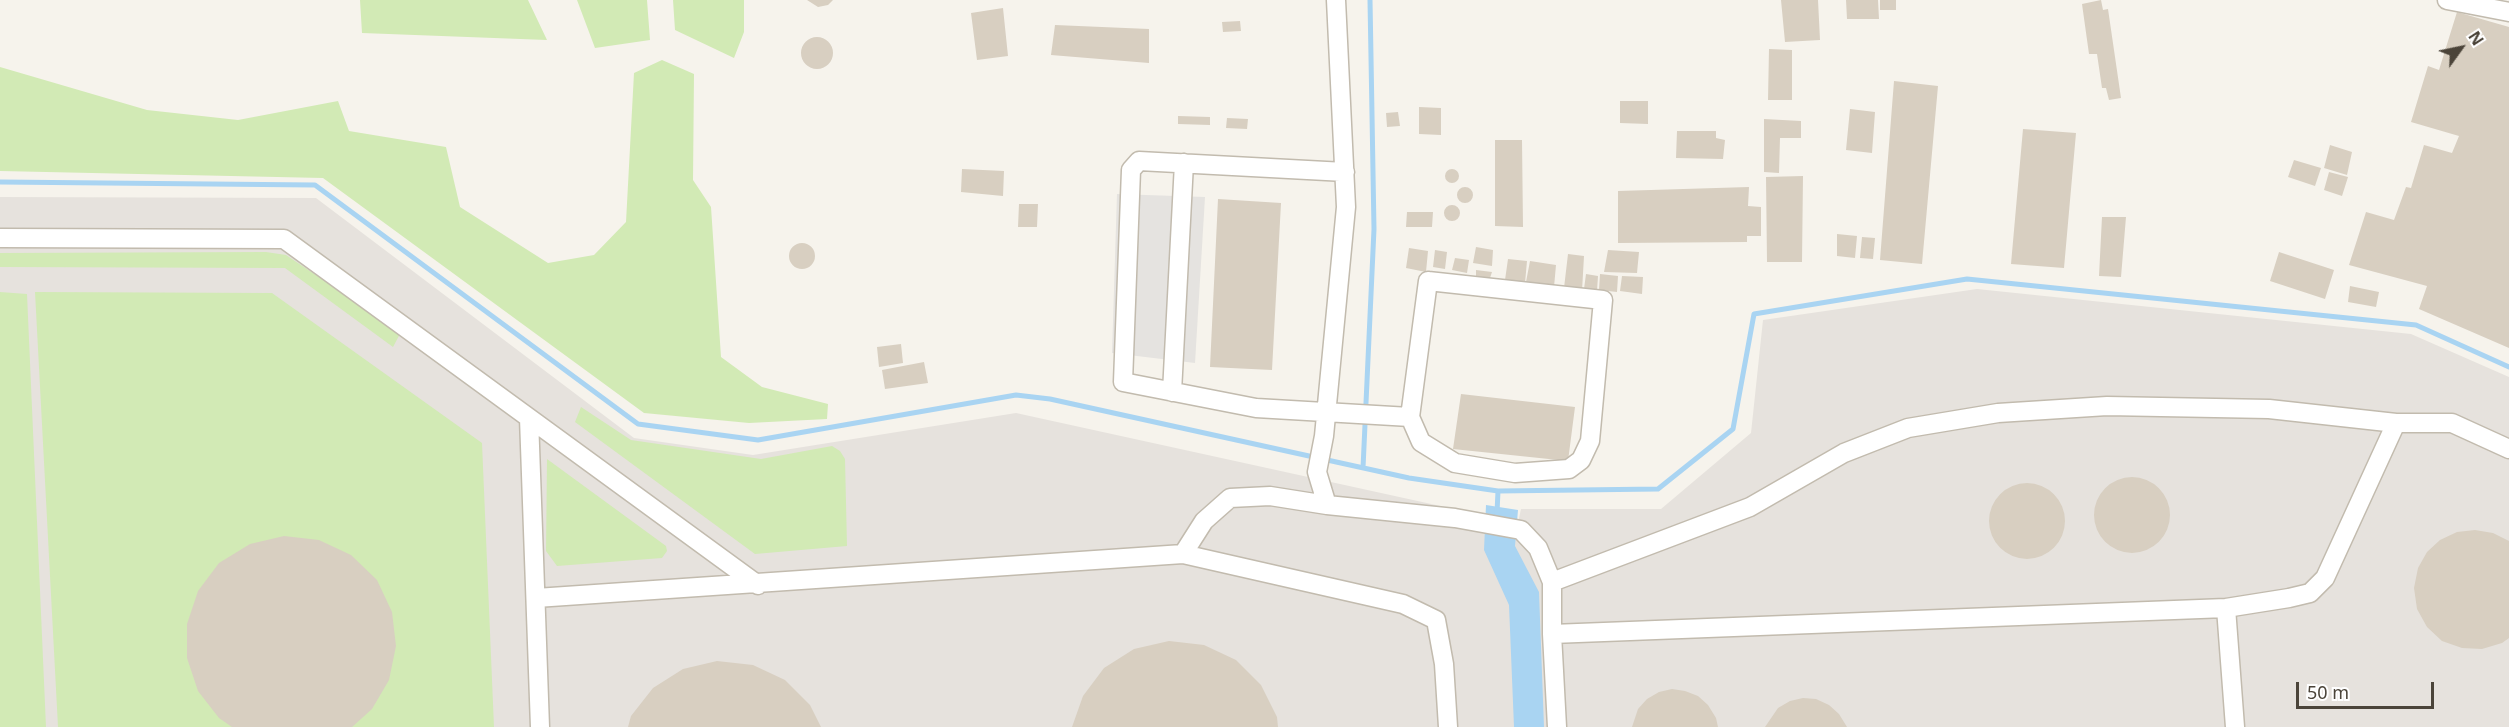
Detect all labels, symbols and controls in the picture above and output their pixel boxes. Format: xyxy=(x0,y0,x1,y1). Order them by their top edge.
north arrow xyxy=(2431,18,2491,78)
text: N xyxy=(2463,27,2489,50)
scale bar xyxy=(2299,670,2437,708)
text: 50 m xyxy=(2307,680,2349,704)

